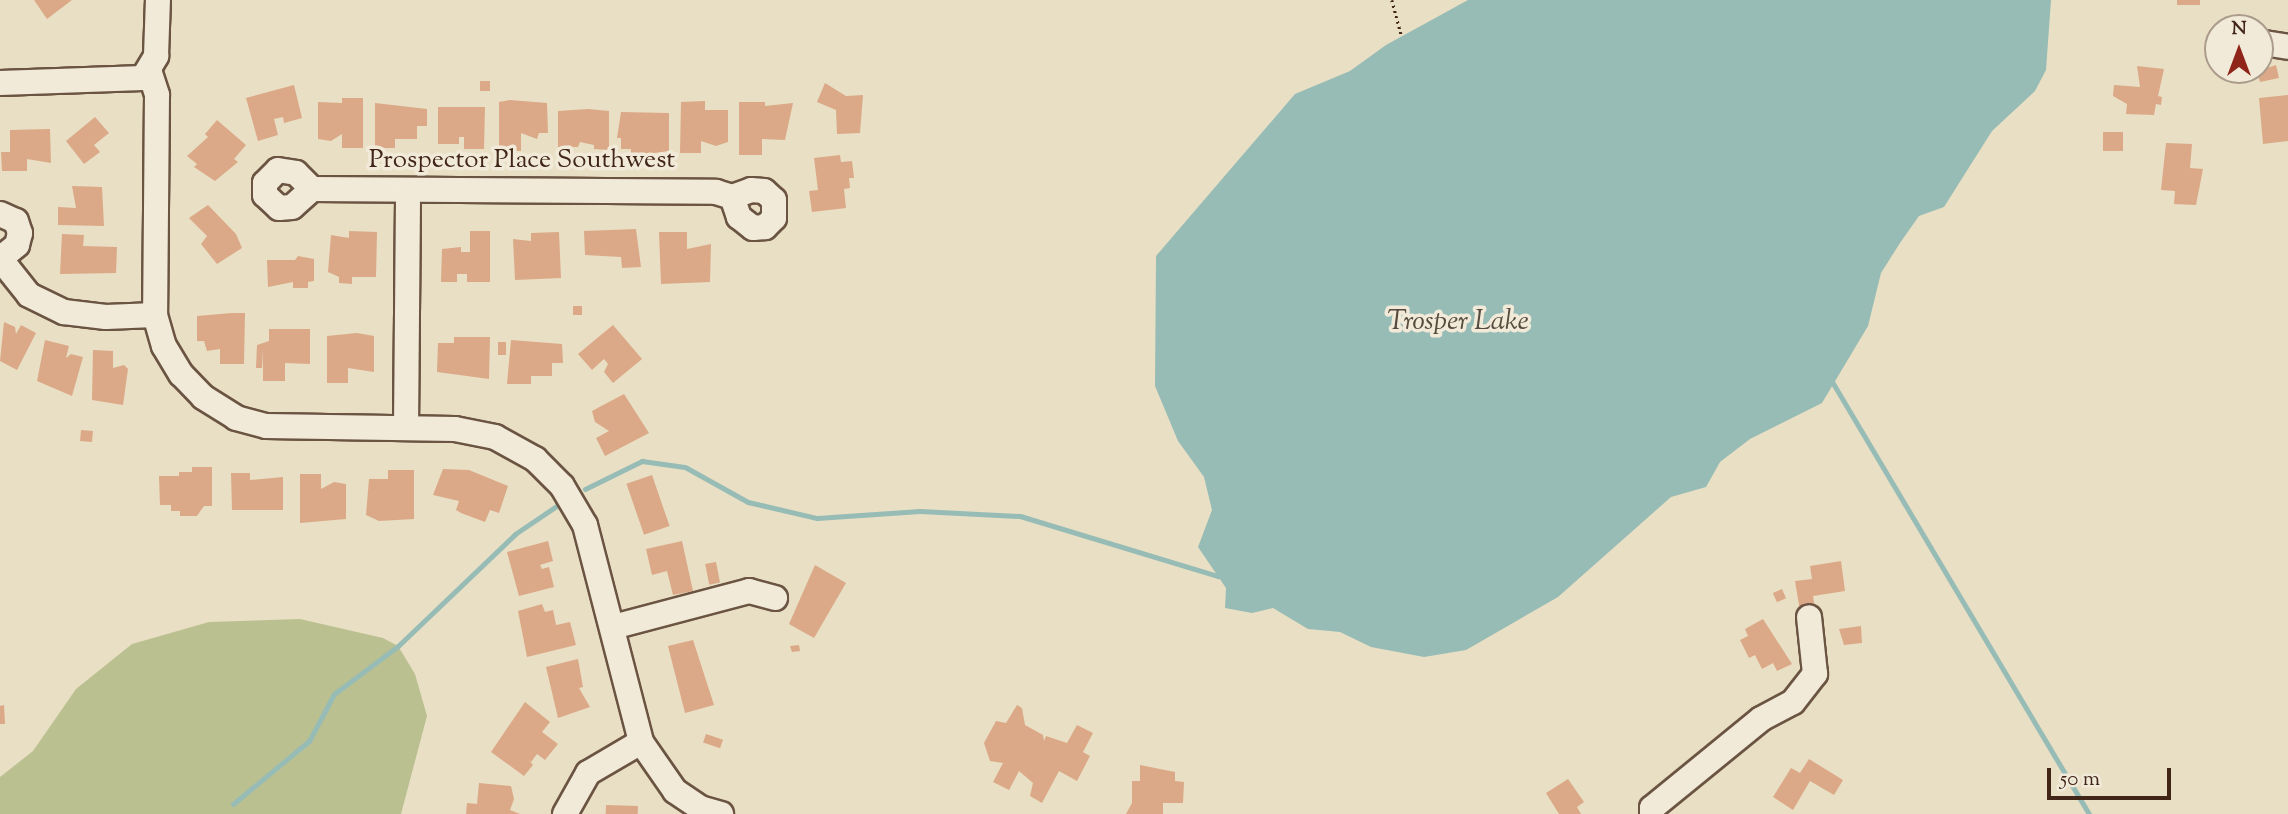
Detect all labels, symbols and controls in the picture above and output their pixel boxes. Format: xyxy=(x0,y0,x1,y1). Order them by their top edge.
north arrow xyxy=(2204,14,2274,84)
text: N xyxy=(2231,16,2247,43)
street label: Prospector Place Southwest xyxy=(369,145,675,177)
water label: Trosper Lake xyxy=(1387,305,1529,339)
scale bar xyxy=(2050,754,2174,798)
text: 50 m xyxy=(2060,765,2100,795)

